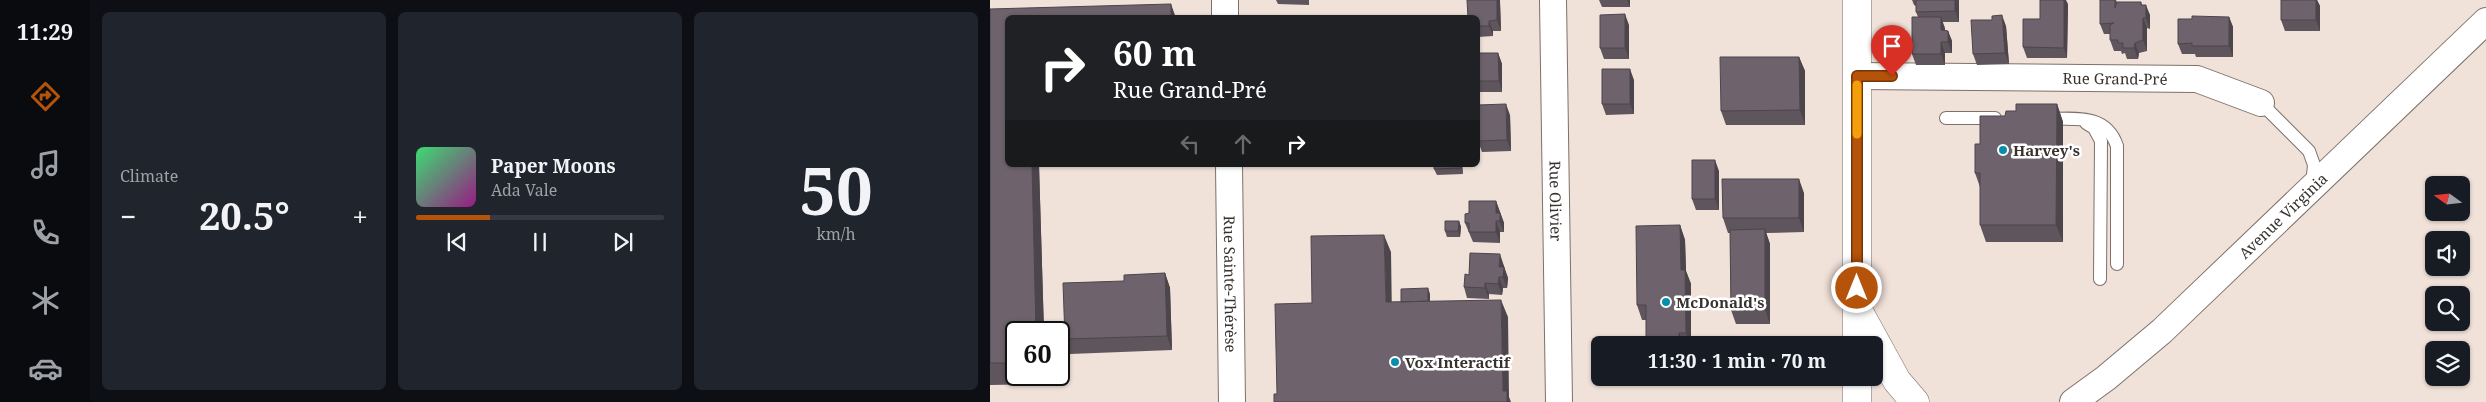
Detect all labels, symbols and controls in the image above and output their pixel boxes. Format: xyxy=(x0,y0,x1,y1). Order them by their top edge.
text: 11:29 xyxy=(17,16,73,46)
pin xyxy=(1871,25,1913,76)
text: 60 m xyxy=(1113,29,1196,76)
icon: arrive xyxy=(1878,32,1906,60)
icon: right xyxy=(1030,35,1095,100)
street label: Rue Grand-Pré xyxy=(2062,68,2168,89)
text: Rue Grand-Pré xyxy=(1113,74,1267,104)
icon: directions xyxy=(28,79,63,114)
icon: left xyxy=(1176,130,1204,158)
icon: ahead xyxy=(1229,130,1257,158)
icon: right xyxy=(1282,130,1310,158)
place label: Harvey's xyxy=(2013,140,2080,160)
marker: Harvey's xyxy=(1997,144,2009,156)
text: 50 xyxy=(799,146,873,234)
icon: music xyxy=(28,147,63,182)
text: Paper Moons xyxy=(491,153,616,179)
street label: Rue Olivier xyxy=(1545,161,1567,241)
text: Climate xyxy=(120,165,178,187)
street label: Avenue Virginia xyxy=(2234,168,2331,263)
north arrow xyxy=(2425,176,2470,221)
map controls xyxy=(2425,176,2470,386)
text: Ada Vale xyxy=(491,179,557,201)
text: 20.5° xyxy=(199,189,290,241)
text: − xyxy=(120,197,136,235)
text: + xyxy=(352,197,368,235)
icon: phone xyxy=(28,215,63,250)
street label: Rue Sainte-Thérèse xyxy=(1220,215,1241,353)
text: km/h xyxy=(816,223,856,245)
icon: previous xyxy=(443,228,471,256)
icon: pause xyxy=(526,228,554,256)
icon: next xyxy=(609,228,637,256)
button: sound xyxy=(2425,231,2470,276)
position arrow xyxy=(1830,261,1882,313)
icon: climate xyxy=(28,283,63,318)
button: search xyxy=(2425,286,2470,331)
place label: McDonald's xyxy=(1676,292,1765,312)
marker: McDonald's xyxy=(1660,296,1672,308)
speed limit sign: 60 xyxy=(1005,321,1070,386)
button: layers xyxy=(2425,341,2470,386)
text: 11:30 · 1 min · 70 m xyxy=(1648,348,1826,374)
icon: car xyxy=(28,351,63,386)
place label: Vox Interactif xyxy=(1405,352,1512,372)
marker: Vox Interactif xyxy=(1389,356,1401,368)

